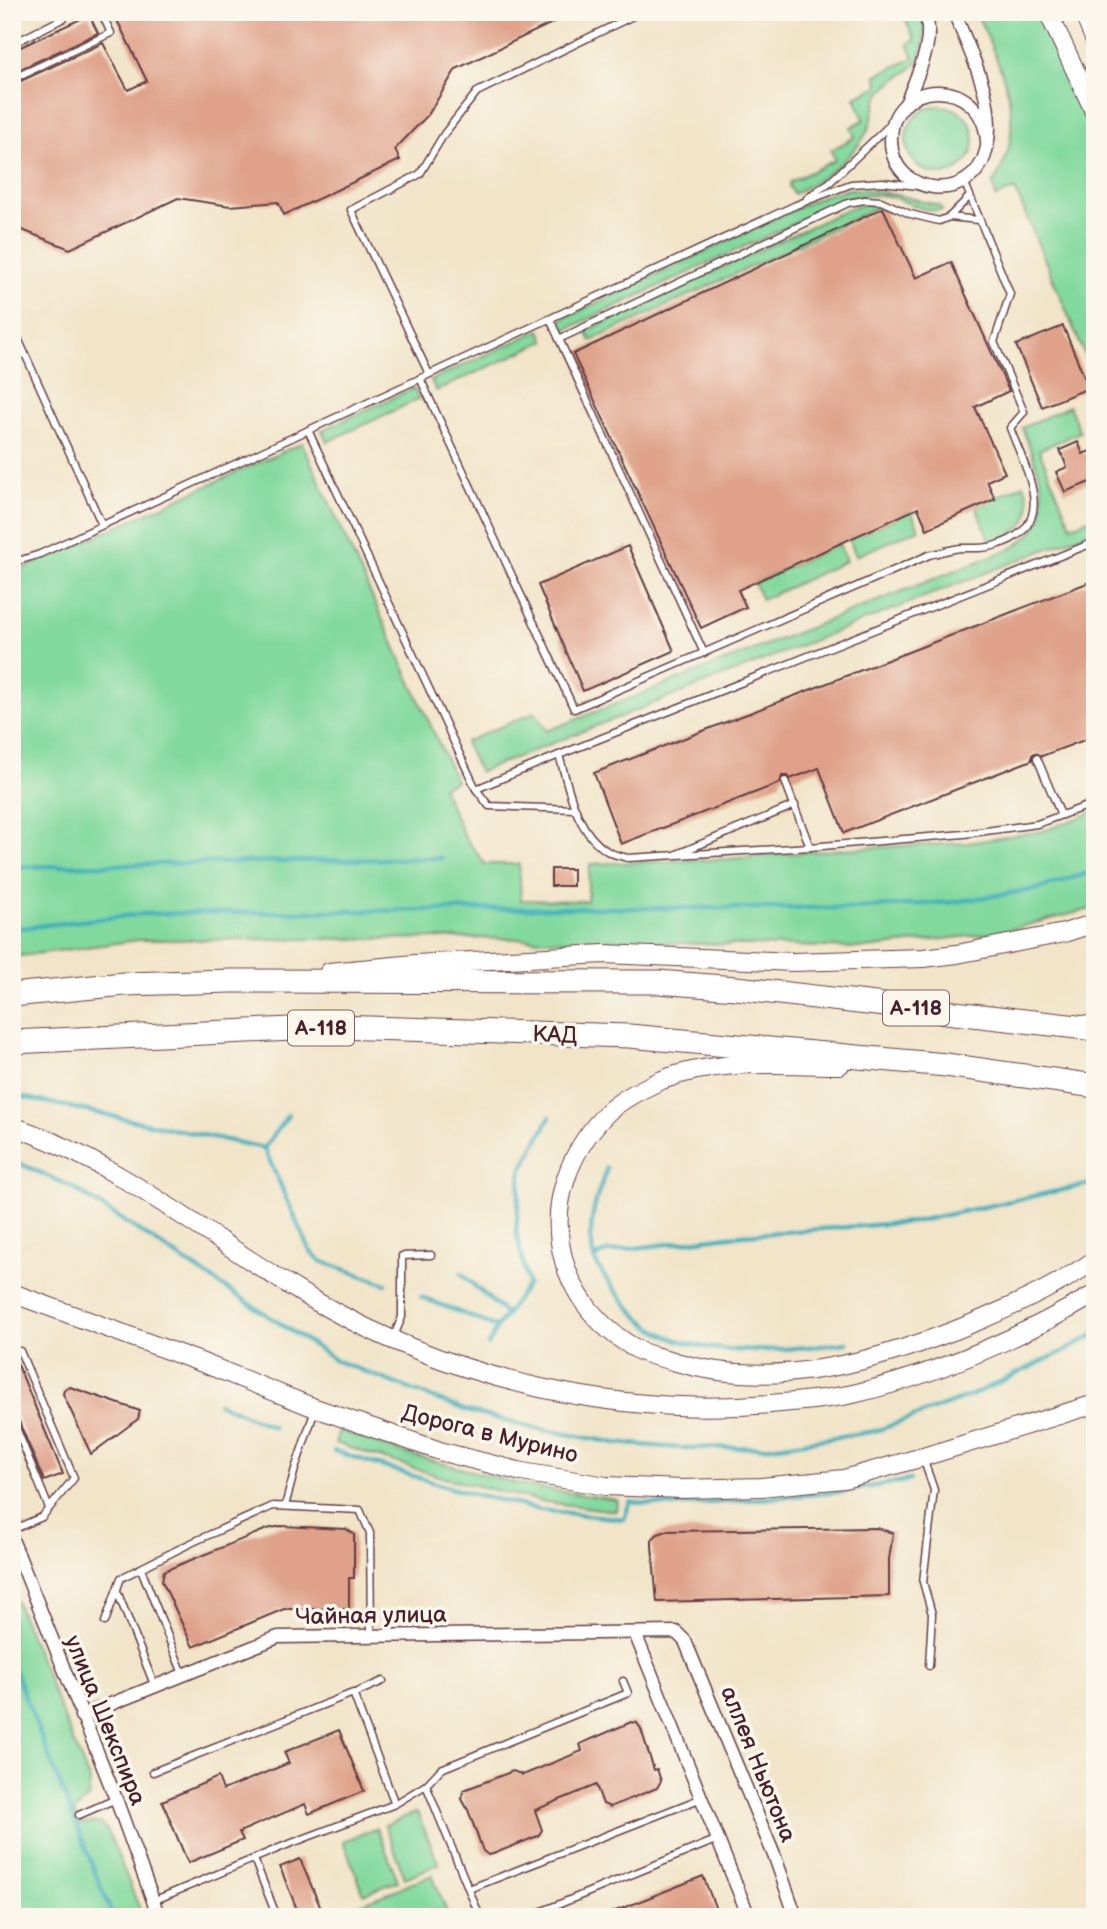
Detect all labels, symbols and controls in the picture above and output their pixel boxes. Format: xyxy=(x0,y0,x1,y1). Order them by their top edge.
road number: А-118 xyxy=(883,990,949,1026)
road number: А-118 xyxy=(288,1010,354,1046)
street label: КАД xyxy=(532,1020,578,1050)
street label: Дорога в Мурино xyxy=(399,1399,581,1469)
street label: Чайная улица xyxy=(295,1601,447,1631)
street label: улица Шекспира xyxy=(58,1631,152,1810)
street label: аллея Ньютона xyxy=(714,1682,802,1847)

